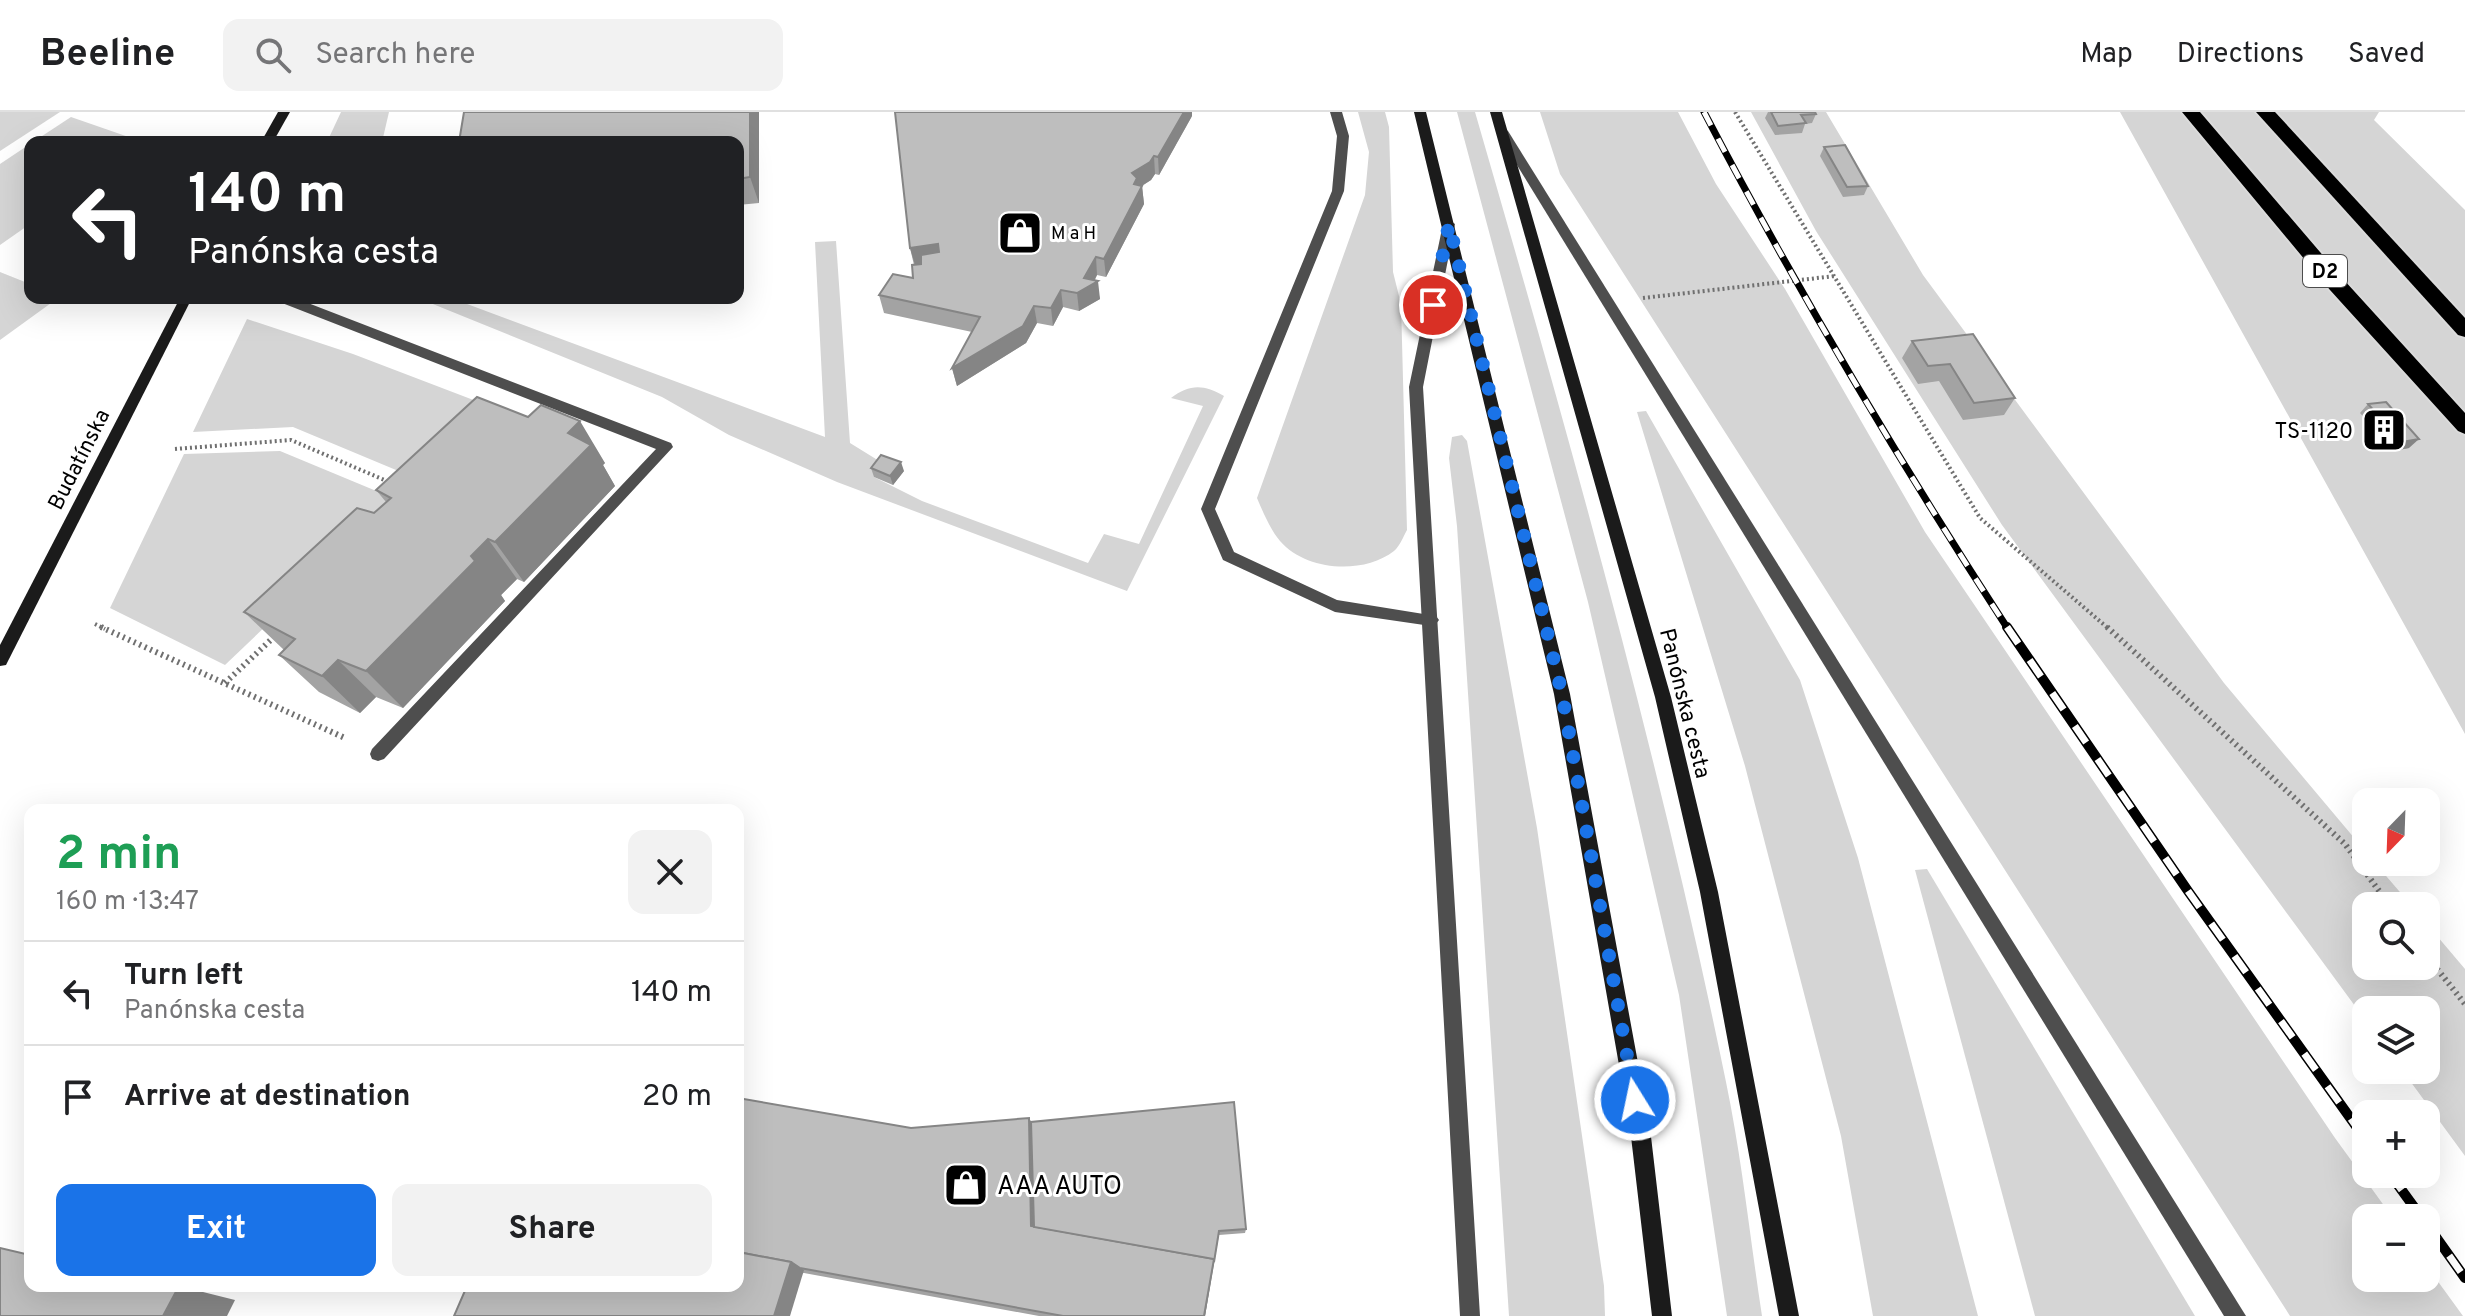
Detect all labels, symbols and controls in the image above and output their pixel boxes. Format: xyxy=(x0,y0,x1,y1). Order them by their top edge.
search box xyxy=(223,19,783,91)
text: Beeline xyxy=(40,31,175,80)
icon: search xyxy=(251,33,295,77)
text: Search here xyxy=(315,37,475,74)
text: Map xyxy=(2080,37,2133,73)
text: Directions xyxy=(2177,37,2304,73)
text: Saved xyxy=(2348,37,2425,73)
text: 140 m xyxy=(188,162,346,232)
icon: left xyxy=(56,168,160,272)
shop icon: M a H xyxy=(996,209,1044,257)
place label: M a H xyxy=(1051,223,1096,246)
text: Panónska cesta xyxy=(188,231,439,277)
road number: D2 xyxy=(2303,255,2347,287)
pin xyxy=(1399,271,1467,339)
icon: arrive xyxy=(1411,283,1455,327)
street label: Budatínska xyxy=(43,405,117,515)
building icon: TS-1120 xyxy=(2360,406,2408,454)
place label: TS-1120 xyxy=(2274,419,2353,446)
street label: Panónska cesta xyxy=(1652,626,1715,781)
north arrow xyxy=(2352,788,2440,876)
map controls xyxy=(2352,788,2440,1292)
text: 2 min xyxy=(56,826,181,886)
button: close xyxy=(628,830,712,914)
text: 160 m · 13:47 xyxy=(56,886,199,919)
button: search xyxy=(2352,892,2440,980)
text: Turn left xyxy=(124,958,244,995)
icon: left xyxy=(56,971,100,1015)
text: 140 m xyxy=(631,975,712,1012)
text: Panónska cesta xyxy=(124,995,305,1028)
button: layers xyxy=(2352,996,2440,1084)
position arrow xyxy=(1593,1058,1677,1142)
icon: arrive xyxy=(56,1075,100,1119)
text: Arrive at destination xyxy=(124,1079,410,1116)
text: 20 m xyxy=(642,1079,712,1116)
button: + xyxy=(2352,1100,2440,1188)
shop icon: AAA AUTO xyxy=(942,1161,990,1209)
place label: AAA AUTO xyxy=(997,1171,1122,1204)
button: Exit xyxy=(56,1184,376,1276)
button: Share xyxy=(392,1184,712,1276)
button: − xyxy=(2352,1204,2440,1292)

